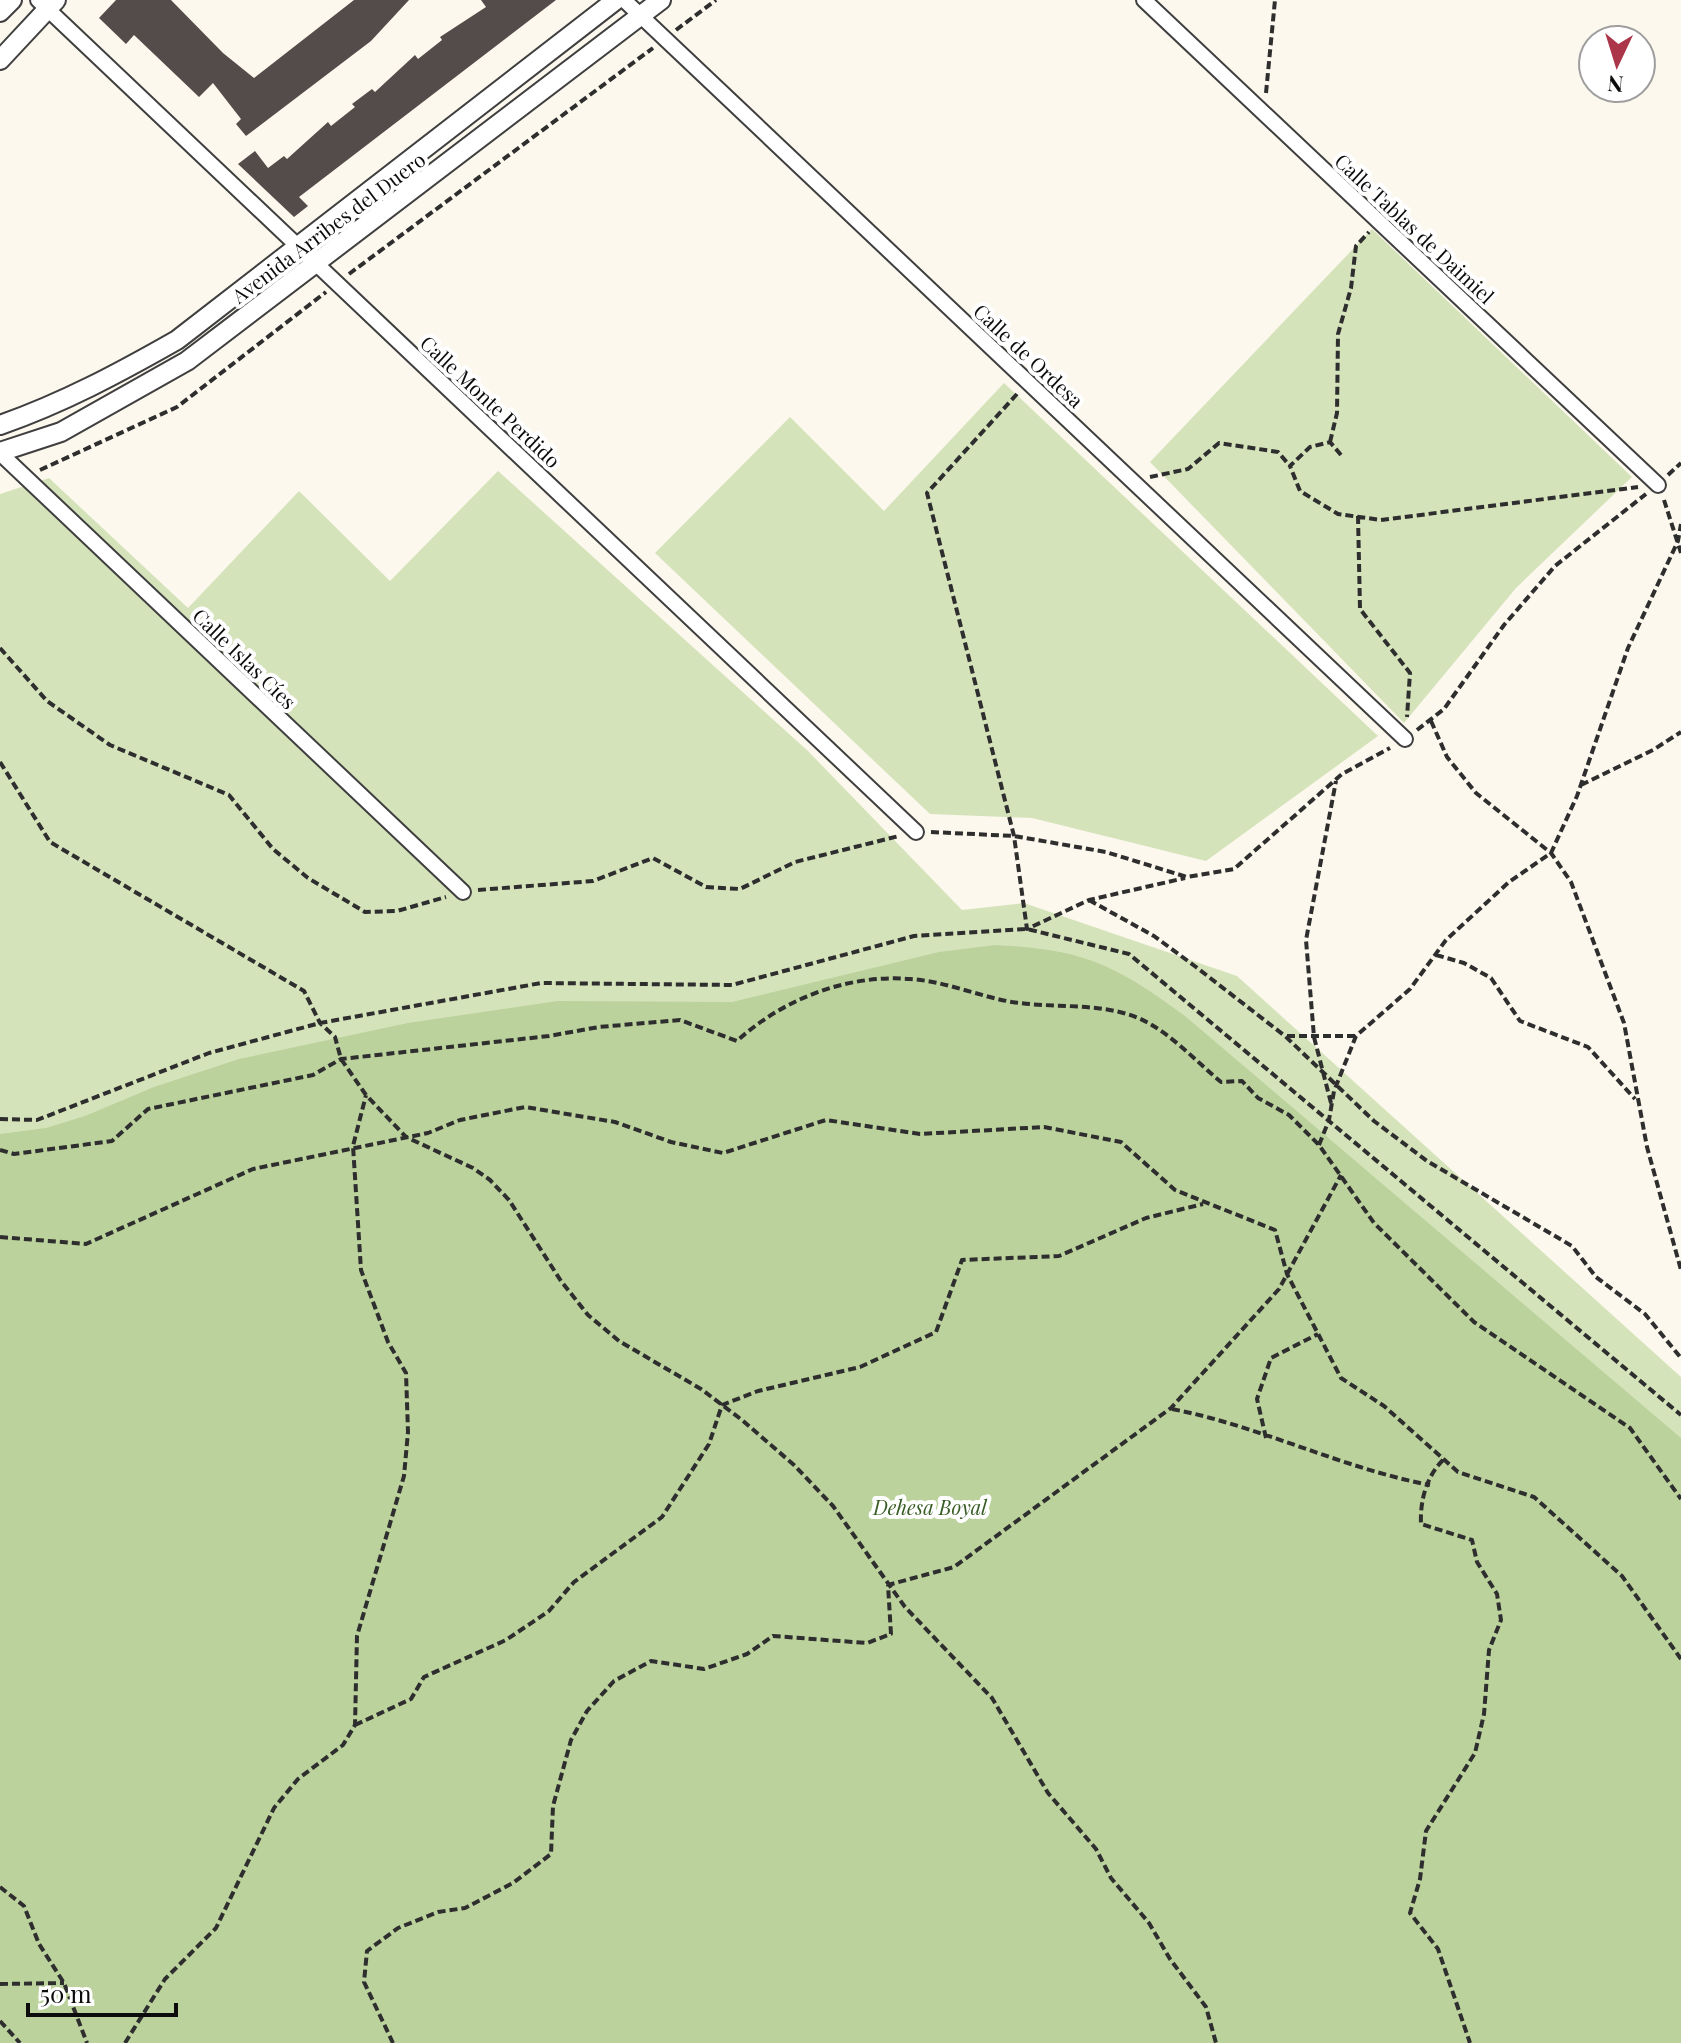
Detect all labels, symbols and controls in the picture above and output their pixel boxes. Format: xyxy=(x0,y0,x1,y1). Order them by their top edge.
north arrow xyxy=(1577,24,1657,104)
text: N xyxy=(1606,69,1625,100)
street label: Avenida Arribes del Duero xyxy=(225,145,430,309)
street label: Calle Tablas de Daimiel xyxy=(1329,147,1501,309)
street label: Calle de Ordesa xyxy=(968,297,1090,413)
street label: Calle Monte Perdido xyxy=(415,329,567,473)
street label: Calle Islas Cíes xyxy=(187,602,303,714)
park label: Dehesa Boyal xyxy=(872,1493,988,1520)
scale bar xyxy=(28,1967,176,2017)
text: 50 m xyxy=(40,1977,92,2009)

